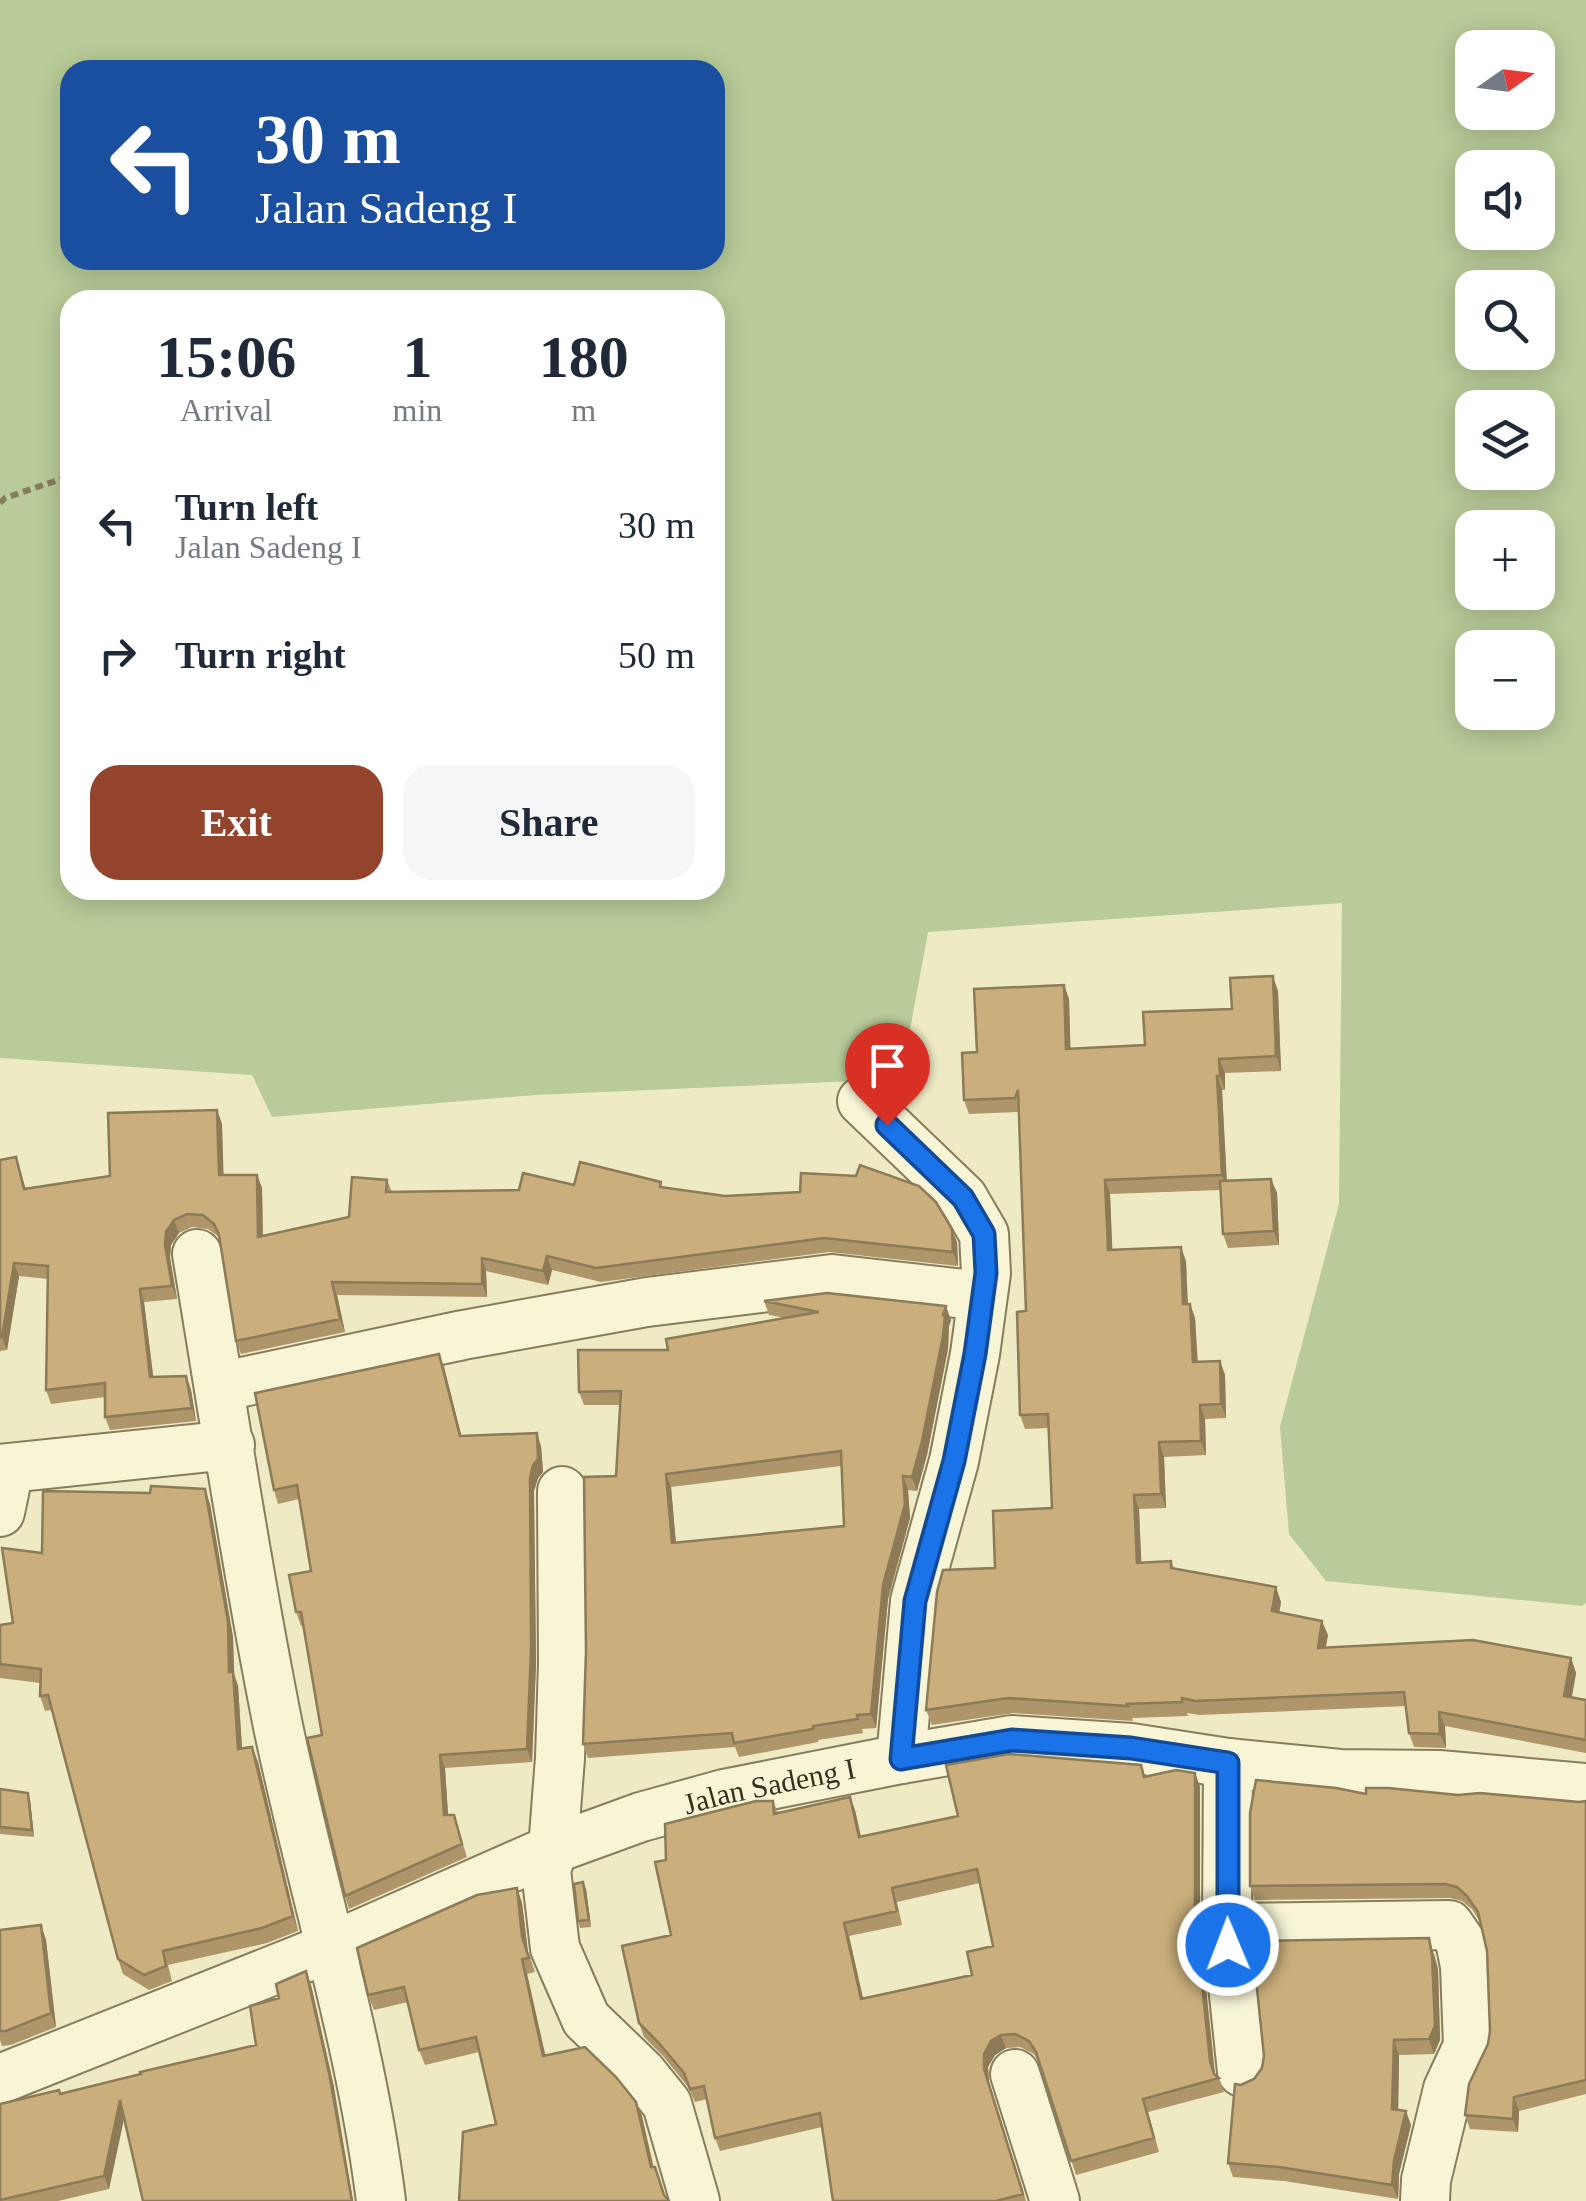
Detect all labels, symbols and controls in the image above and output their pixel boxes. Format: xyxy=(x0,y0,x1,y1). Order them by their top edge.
north arrow xyxy=(1455,30,1555,130)
map controls xyxy=(1455,30,1555,730)
icon: left xyxy=(90,100,220,230)
text: 30 m xyxy=(255,101,401,178)
button: sound xyxy=(1455,150,1555,250)
text: Jalan Sadeng I xyxy=(255,183,517,233)
button: search xyxy=(1455,270,1555,370)
text: 15:06 xyxy=(156,324,296,390)
text: 1 xyxy=(402,324,432,390)
text: 180 xyxy=(539,324,629,390)
button: layers xyxy=(1455,390,1555,490)
text: Arrival xyxy=(180,392,272,428)
text: min xyxy=(393,392,442,428)
text: m xyxy=(571,392,596,428)
text: Turn left xyxy=(175,486,318,528)
icon: left xyxy=(90,498,145,553)
text: 30 m xyxy=(618,504,695,546)
button: + xyxy=(1455,510,1555,610)
text: Jalan Sadeng I xyxy=(175,529,362,565)
icon: right xyxy=(90,628,145,683)
button: − xyxy=(1455,630,1555,730)
text: Turn right xyxy=(175,634,346,676)
text: 50 m xyxy=(618,634,695,676)
button: Exit xyxy=(90,765,383,880)
button: Share xyxy=(403,765,695,880)
pin xyxy=(845,1023,930,1126)
icon: arrive xyxy=(860,1038,915,1093)
street label: Jalan Sadeng I xyxy=(680,1751,858,1820)
position arrow xyxy=(1176,1893,1280,1997)

